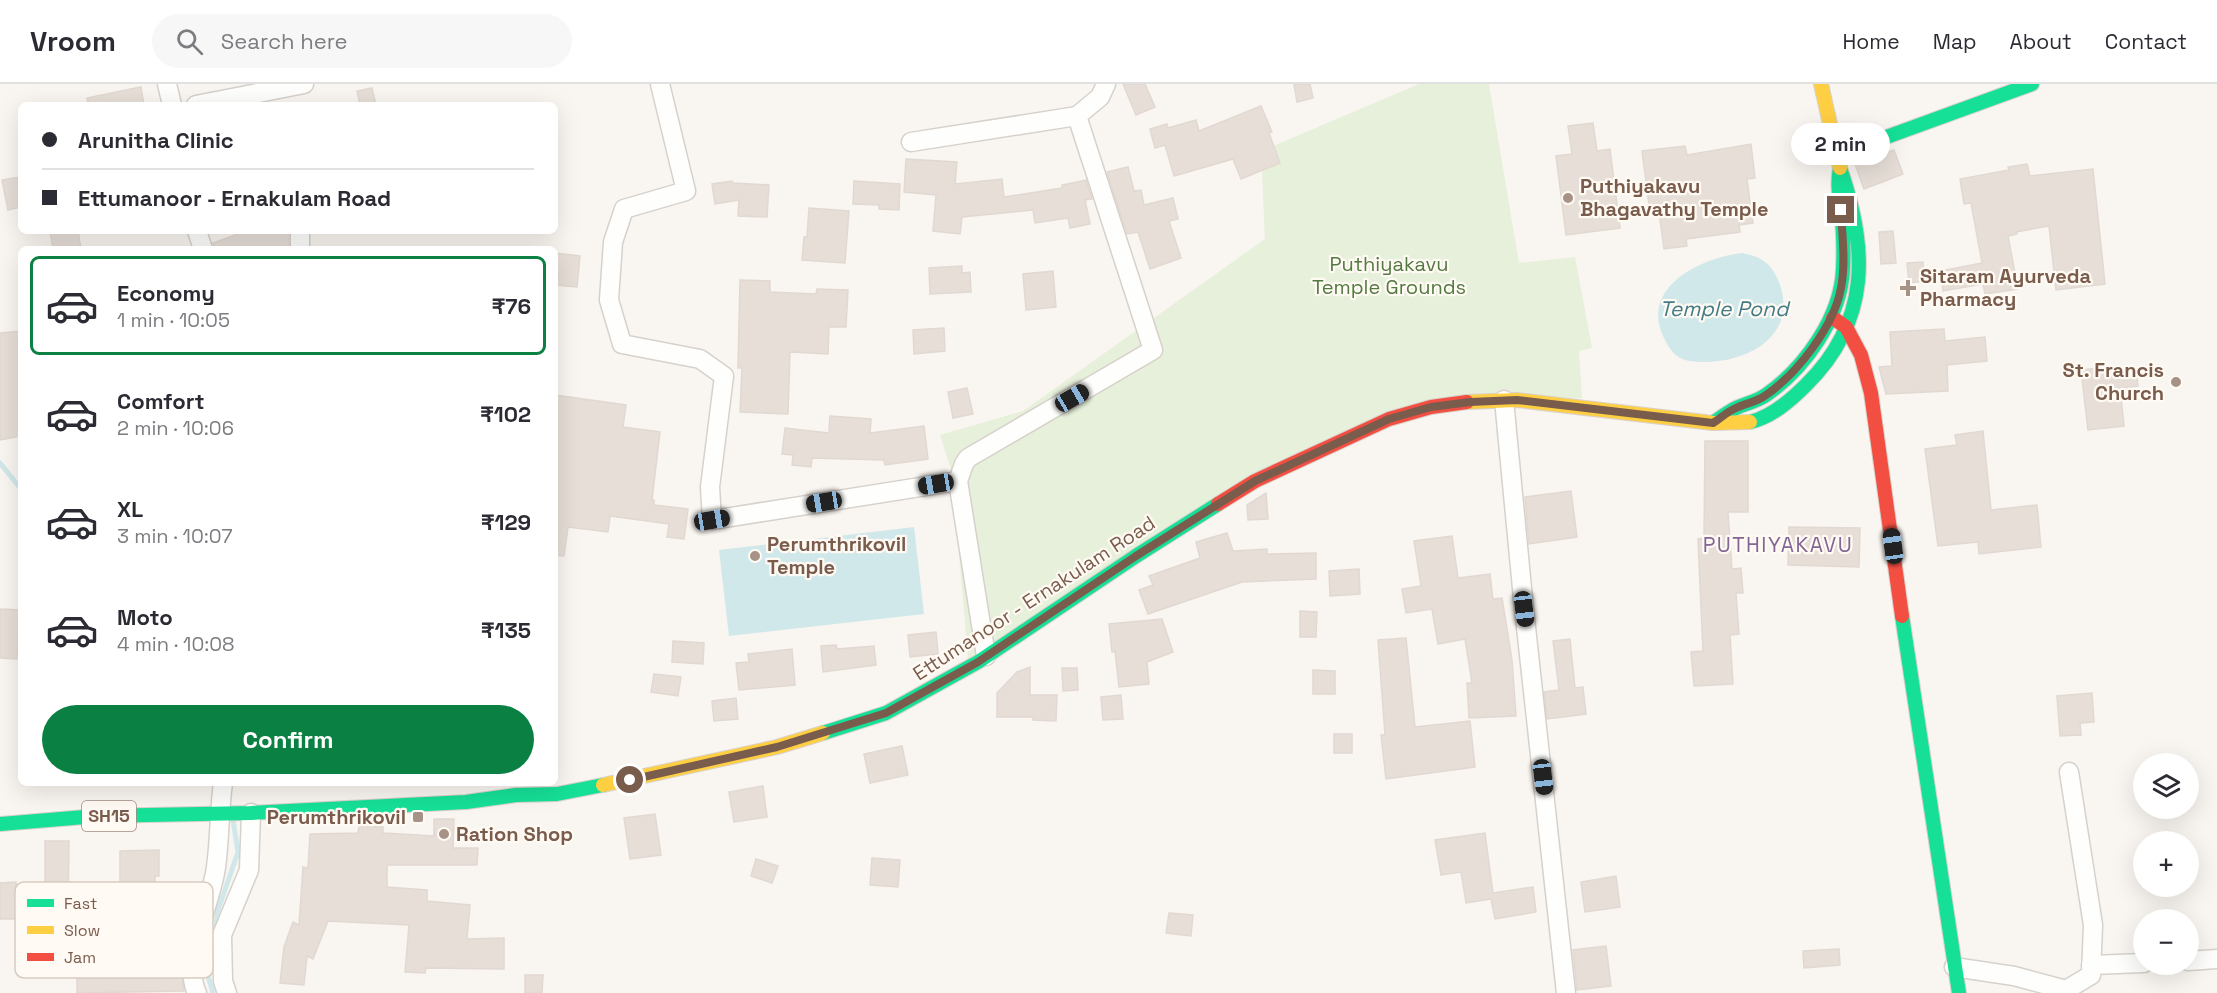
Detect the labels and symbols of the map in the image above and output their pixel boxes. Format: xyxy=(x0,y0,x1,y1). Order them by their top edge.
callout: 2 min xyxy=(1792,123,1890,165)
place label: Puthiyakavu Bhagavathy Temple xyxy=(1580,173,1768,222)
marker: Puthiyakavu Bhagavathy Temple xyxy=(1561,191,1575,205)
route end xyxy=(1827,196,1854,223)
park label: Puthiyakavu Temple Grounds xyxy=(1312,251,1466,300)
place label: Sitaram Ayurveda Pharmacy xyxy=(1920,263,2091,312)
marker: Sitaram Ayurveda Pharmacy xyxy=(1901,281,1915,295)
water label: Temple Pond xyxy=(1660,295,1791,322)
place label: St. Francis Church xyxy=(2063,357,2164,406)
marker: St. Francis Church xyxy=(2169,375,2183,389)
car xyxy=(1052,381,1092,415)
car xyxy=(917,472,955,496)
car xyxy=(805,490,843,514)
car xyxy=(693,508,731,532)
street label: Ettumanoor - Ernakulam Road xyxy=(908,510,1160,686)
car xyxy=(1882,527,1904,565)
place label: Perumthrikovil Temple xyxy=(767,531,906,580)
district label: PUTHIYAKAVU xyxy=(1703,531,1853,558)
marker: Perumthrikovil Temple xyxy=(748,549,762,563)
car xyxy=(1513,590,1535,628)
car xyxy=(1532,758,1554,796)
route start xyxy=(616,766,643,793)
road number: SH15 xyxy=(82,801,136,831)
place label: Perumthrikovil xyxy=(267,804,406,830)
marker: Perumthrikovil xyxy=(411,810,425,824)
place label: Ration Shop xyxy=(456,821,573,847)
marker: Ration Shop xyxy=(437,827,451,841)
legend xyxy=(15,882,213,978)
text: Fast xyxy=(64,893,97,914)
text: Slow xyxy=(64,920,100,941)
text: Jam xyxy=(64,947,96,968)

